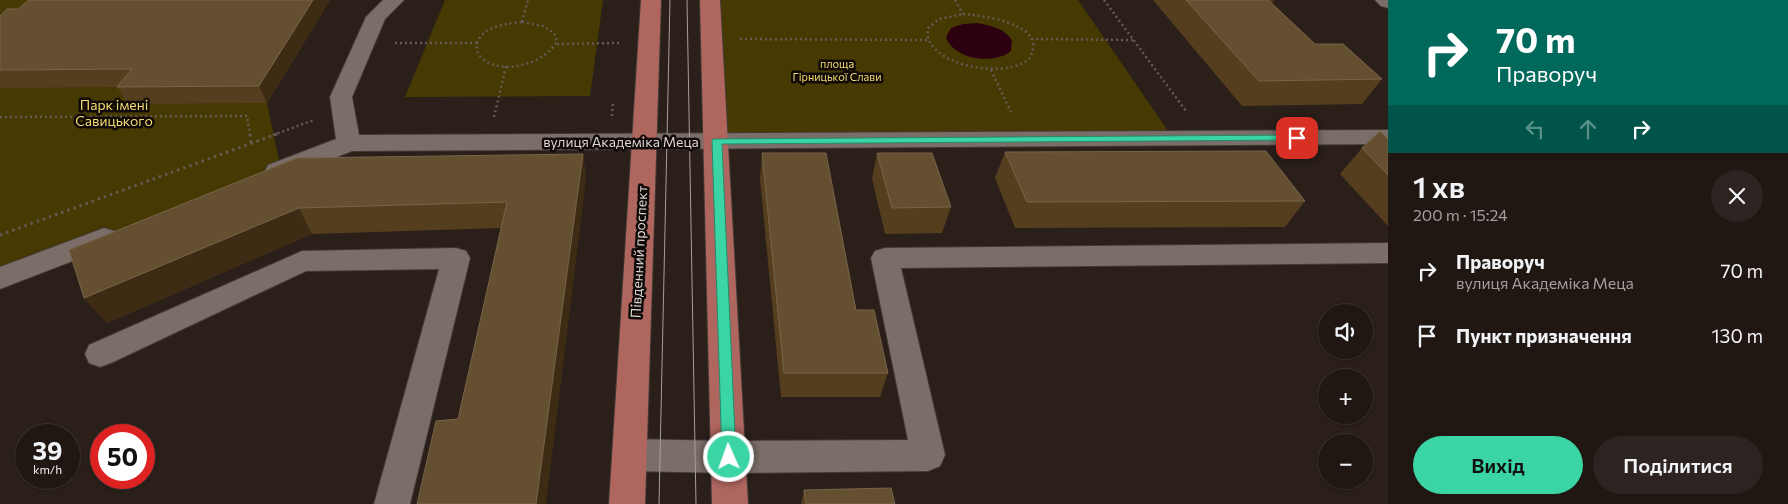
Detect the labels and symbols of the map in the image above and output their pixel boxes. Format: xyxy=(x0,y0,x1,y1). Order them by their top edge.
park label: площа Гірницької Слави xyxy=(793,57,881,83)
park label: Парк імені Савицького xyxy=(75,96,153,129)
pin xyxy=(1276,117,1318,159)
street label: вулиця Академіка Меца xyxy=(543,133,699,150)
street label: Південний проспект xyxy=(627,185,650,319)
speed limit sign: 50 xyxy=(90,424,155,489)
position arrow xyxy=(702,430,754,482)

